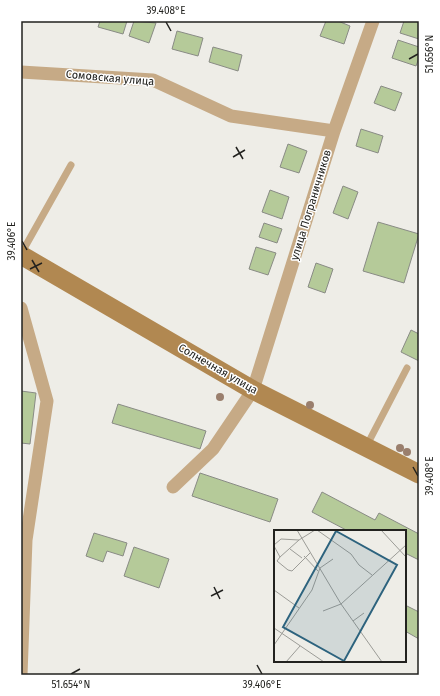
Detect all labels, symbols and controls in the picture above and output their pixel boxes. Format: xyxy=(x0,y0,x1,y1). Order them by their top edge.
text: 39.408°E xyxy=(146,5,186,17)
text: 51.656°N xyxy=(424,35,436,73)
street label: Сомовская улица xyxy=(65,68,155,88)
street label: улица Пограничников xyxy=(288,148,334,262)
text: 39.406°E xyxy=(6,222,18,260)
street label: Солнечная улица xyxy=(176,341,260,397)
text: 39.408°E xyxy=(424,456,436,496)
inset map xyxy=(274,530,406,662)
text: 51.654°N xyxy=(52,679,90,691)
text: 39.406°E xyxy=(243,679,281,691)

